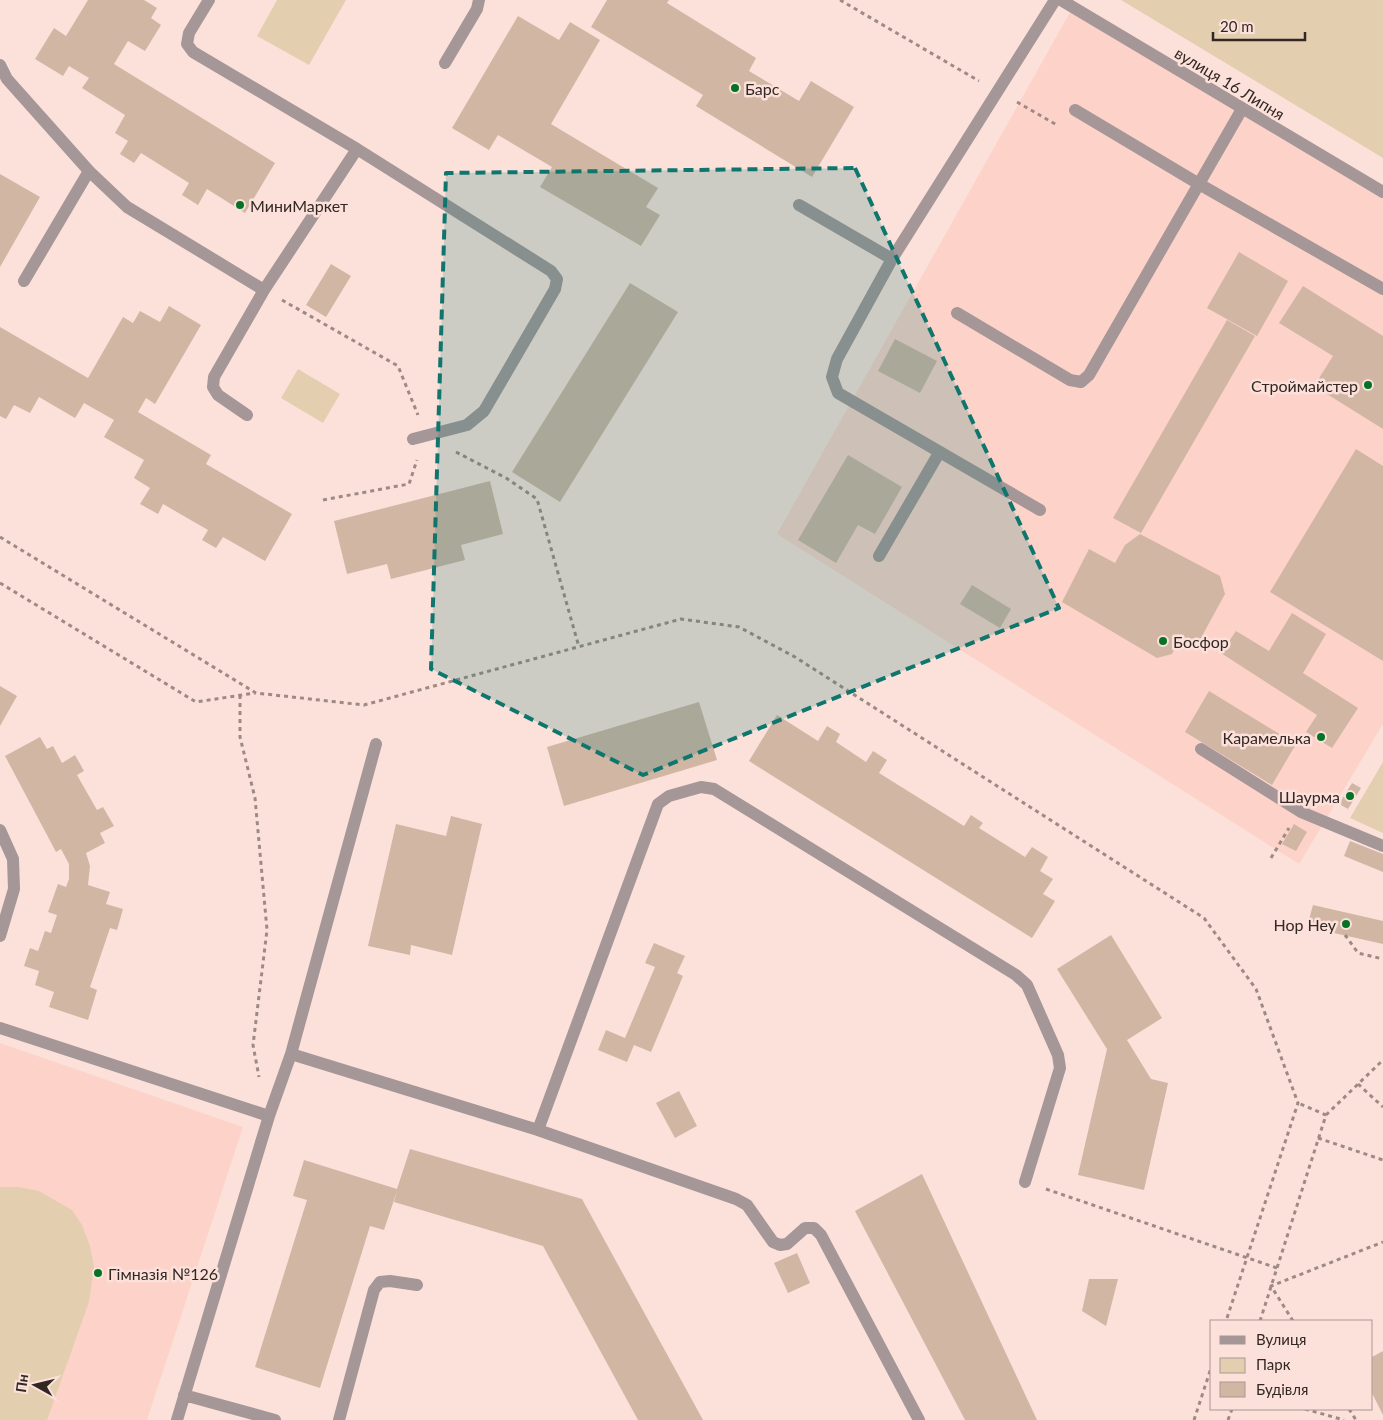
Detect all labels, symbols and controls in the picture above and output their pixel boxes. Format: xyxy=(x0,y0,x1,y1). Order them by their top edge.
scale bar xyxy=(1213,10,1306,42)
text: 20 m xyxy=(1220,17,1254,35)
street label: вулиця 16 Липня xyxy=(1172,43,1288,123)
place label: Барс xyxy=(745,79,780,98)
marker: Барс xyxy=(729,82,741,94)
place label: МиниМаркет xyxy=(250,196,348,215)
marker: МиниМаркет xyxy=(234,199,246,211)
place label: Строймайстер xyxy=(1251,376,1358,395)
marker: Строймайстер xyxy=(1362,379,1374,391)
place label: Босфор xyxy=(1173,632,1229,651)
marker: Босфор xyxy=(1157,635,1169,647)
place label: Карамелька xyxy=(1223,728,1311,747)
marker: Карамелька xyxy=(1315,731,1327,743)
place label: Шаурма xyxy=(1279,787,1340,806)
marker: Шаурма xyxy=(1344,790,1356,802)
place label: Hop Hey xyxy=(1273,915,1337,934)
marker: Hop Hey xyxy=(1340,918,1352,930)
place label: Гімназія №126 xyxy=(108,1264,218,1283)
marker: Гімназія №126 xyxy=(92,1267,104,1279)
legend xyxy=(1210,1320,1373,1410)
text: Вулиця xyxy=(1256,1330,1306,1348)
text: Парк xyxy=(1256,1355,1291,1373)
north arrow xyxy=(10,1360,60,1410)
text: Пн xyxy=(12,1373,31,1393)
text: Будівля xyxy=(1256,1380,1308,1398)

